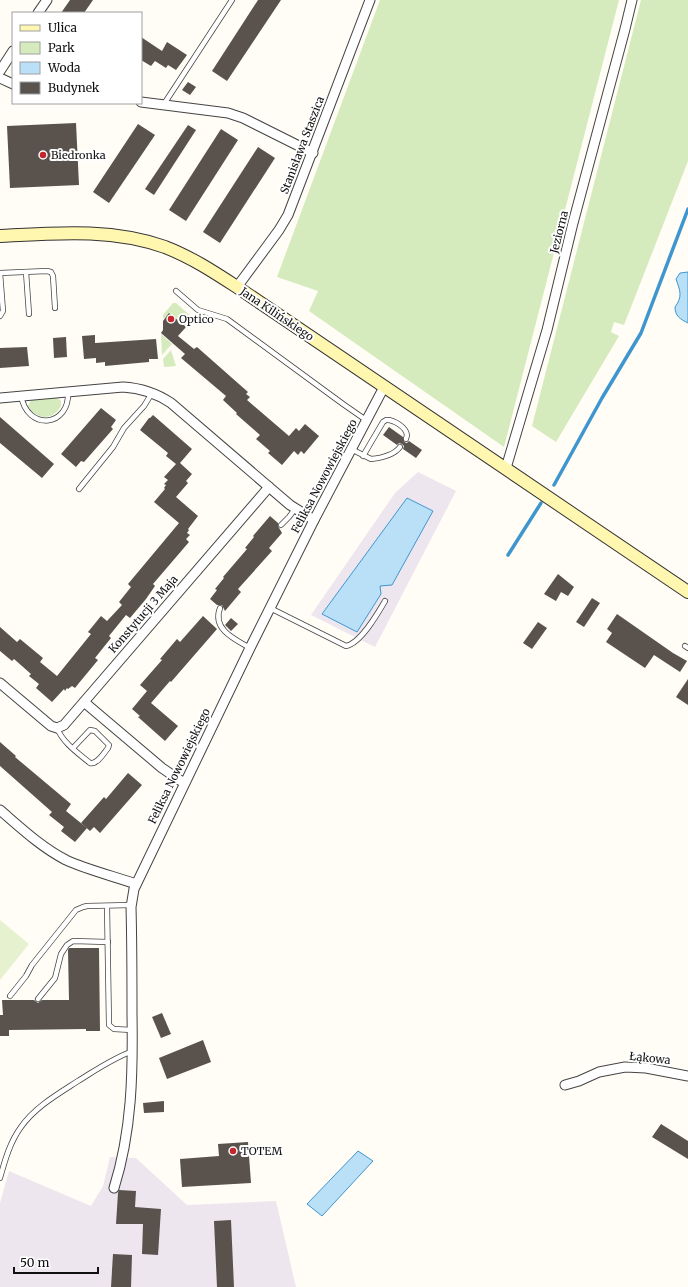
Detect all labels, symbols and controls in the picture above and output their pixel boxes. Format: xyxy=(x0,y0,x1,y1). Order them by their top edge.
legend xyxy=(12,12,142,104)
text: Ulica xyxy=(48,20,77,35)
text: Park xyxy=(48,40,75,55)
text: Woda xyxy=(47,60,81,75)
text: Budynek xyxy=(48,80,100,95)
street label: Stanisława Staszica xyxy=(277,94,327,196)
place label: Biedronka xyxy=(51,148,106,162)
marker: Biedronka xyxy=(38,150,48,160)
street label: Jeziorna xyxy=(547,209,571,256)
street label: Jana Kilińskiego xyxy=(237,284,317,344)
place label: Optico xyxy=(179,312,214,326)
marker: Optico xyxy=(166,314,176,324)
street label: Feliksa Nowowiejskiego xyxy=(288,416,360,535)
street label: Konstytucji 3 Maja xyxy=(105,572,181,656)
street label: Feliksa Nowowiejskiego xyxy=(145,705,213,826)
street label: Łąkowa xyxy=(629,1049,671,1067)
place label: TOTEM xyxy=(241,1144,282,1158)
marker: TOTEM xyxy=(228,1146,238,1156)
scale bar xyxy=(14,1249,98,1275)
text: 50 m xyxy=(20,1255,49,1270)

